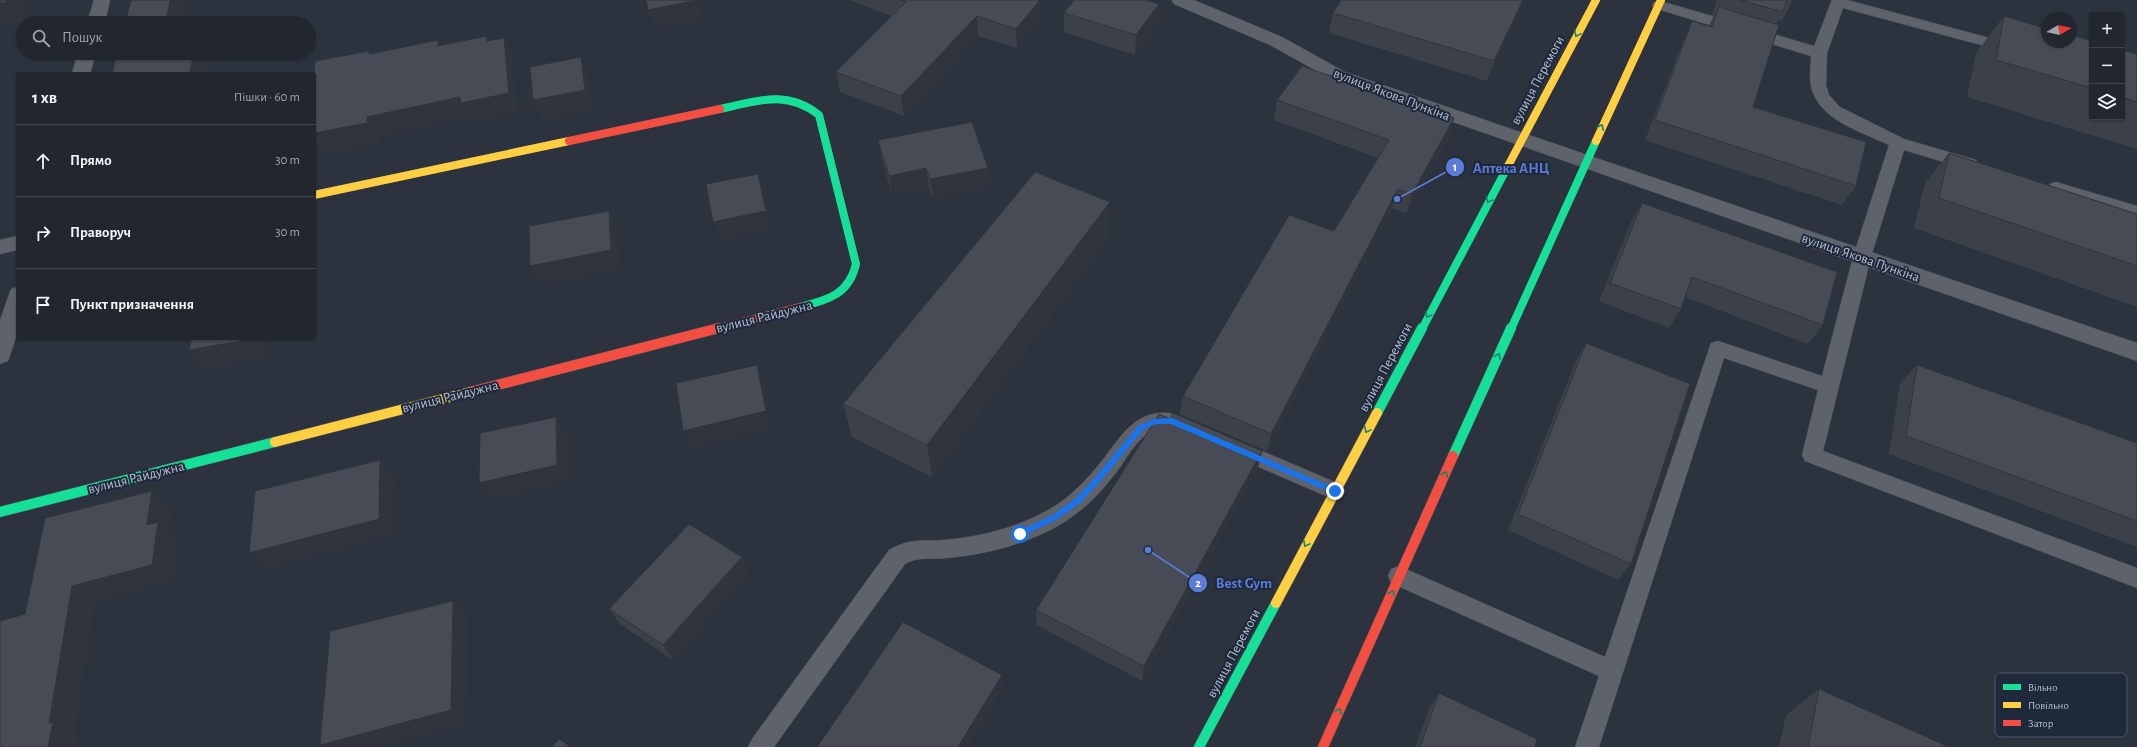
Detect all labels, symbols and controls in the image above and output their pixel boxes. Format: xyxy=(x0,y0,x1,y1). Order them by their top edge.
north arrow xyxy=(2041,12,2077,48)
map controls xyxy=(2089,12,2125,120)
button: + xyxy=(2089,12,2125,48)
search box xyxy=(16,16,316,60)
icon: search xyxy=(30,27,52,49)
text: Пошук xyxy=(62,30,102,45)
one-way arrow xyxy=(1575,30,1582,37)
street label: вулиця Перемоги xyxy=(1509,34,1567,127)
button: − xyxy=(2089,48,2125,84)
street label: вулиця Якова Пункіна xyxy=(1331,66,1452,124)
button: layers xyxy=(2089,84,2125,120)
text: 1 хв xyxy=(32,89,57,106)
text: Пішки · 60 m xyxy=(234,91,300,104)
one-way arrow xyxy=(1596,124,1604,131)
icon: ahead xyxy=(32,150,54,172)
text: Прямо xyxy=(70,153,112,168)
text: 30 m xyxy=(275,154,300,167)
callout: Аптека АНЦ xyxy=(1445,154,1557,181)
text: 1 xyxy=(1453,161,1457,173)
text: Аптека АНЦ xyxy=(1473,161,1550,176)
one-way arrow xyxy=(1486,196,1494,203)
icon: right xyxy=(32,222,54,244)
text: Праворуч xyxy=(70,225,131,240)
text: 30 m xyxy=(275,226,300,239)
street label: вулиця Якова Пункіна xyxy=(1800,231,1922,285)
icon: arrive xyxy=(32,294,54,316)
text: Пункт призначення xyxy=(70,297,194,312)
street label: вулиця Райдужна xyxy=(715,298,814,336)
one-way arrow xyxy=(1426,311,1433,318)
street label: вулиця Перемоги xyxy=(1357,321,1415,414)
one-way arrow xyxy=(1493,352,1501,360)
street label: вулиця Райдужна xyxy=(401,378,500,416)
one-way arrow xyxy=(1365,425,1372,433)
street label: вулиця Райдужна xyxy=(87,459,186,497)
one-way arrow xyxy=(1440,471,1448,479)
route end xyxy=(1326,482,1344,500)
route start xyxy=(1011,525,1029,543)
one-way arrow xyxy=(1304,540,1311,548)
callout: Best Gym xyxy=(1188,569,1280,596)
text: Best Gym xyxy=(1216,576,1272,591)
text: 2 xyxy=(1195,577,1201,589)
one-way arrow xyxy=(1387,589,1395,597)
street label: вулиця Перемоги xyxy=(1205,607,1263,700)
legend xyxy=(1995,673,2127,737)
text: Вільно xyxy=(2028,682,2058,693)
text: Повільно xyxy=(2028,700,2069,711)
one-way arrow xyxy=(1334,708,1342,716)
text: Затор xyxy=(2028,718,2054,729)

